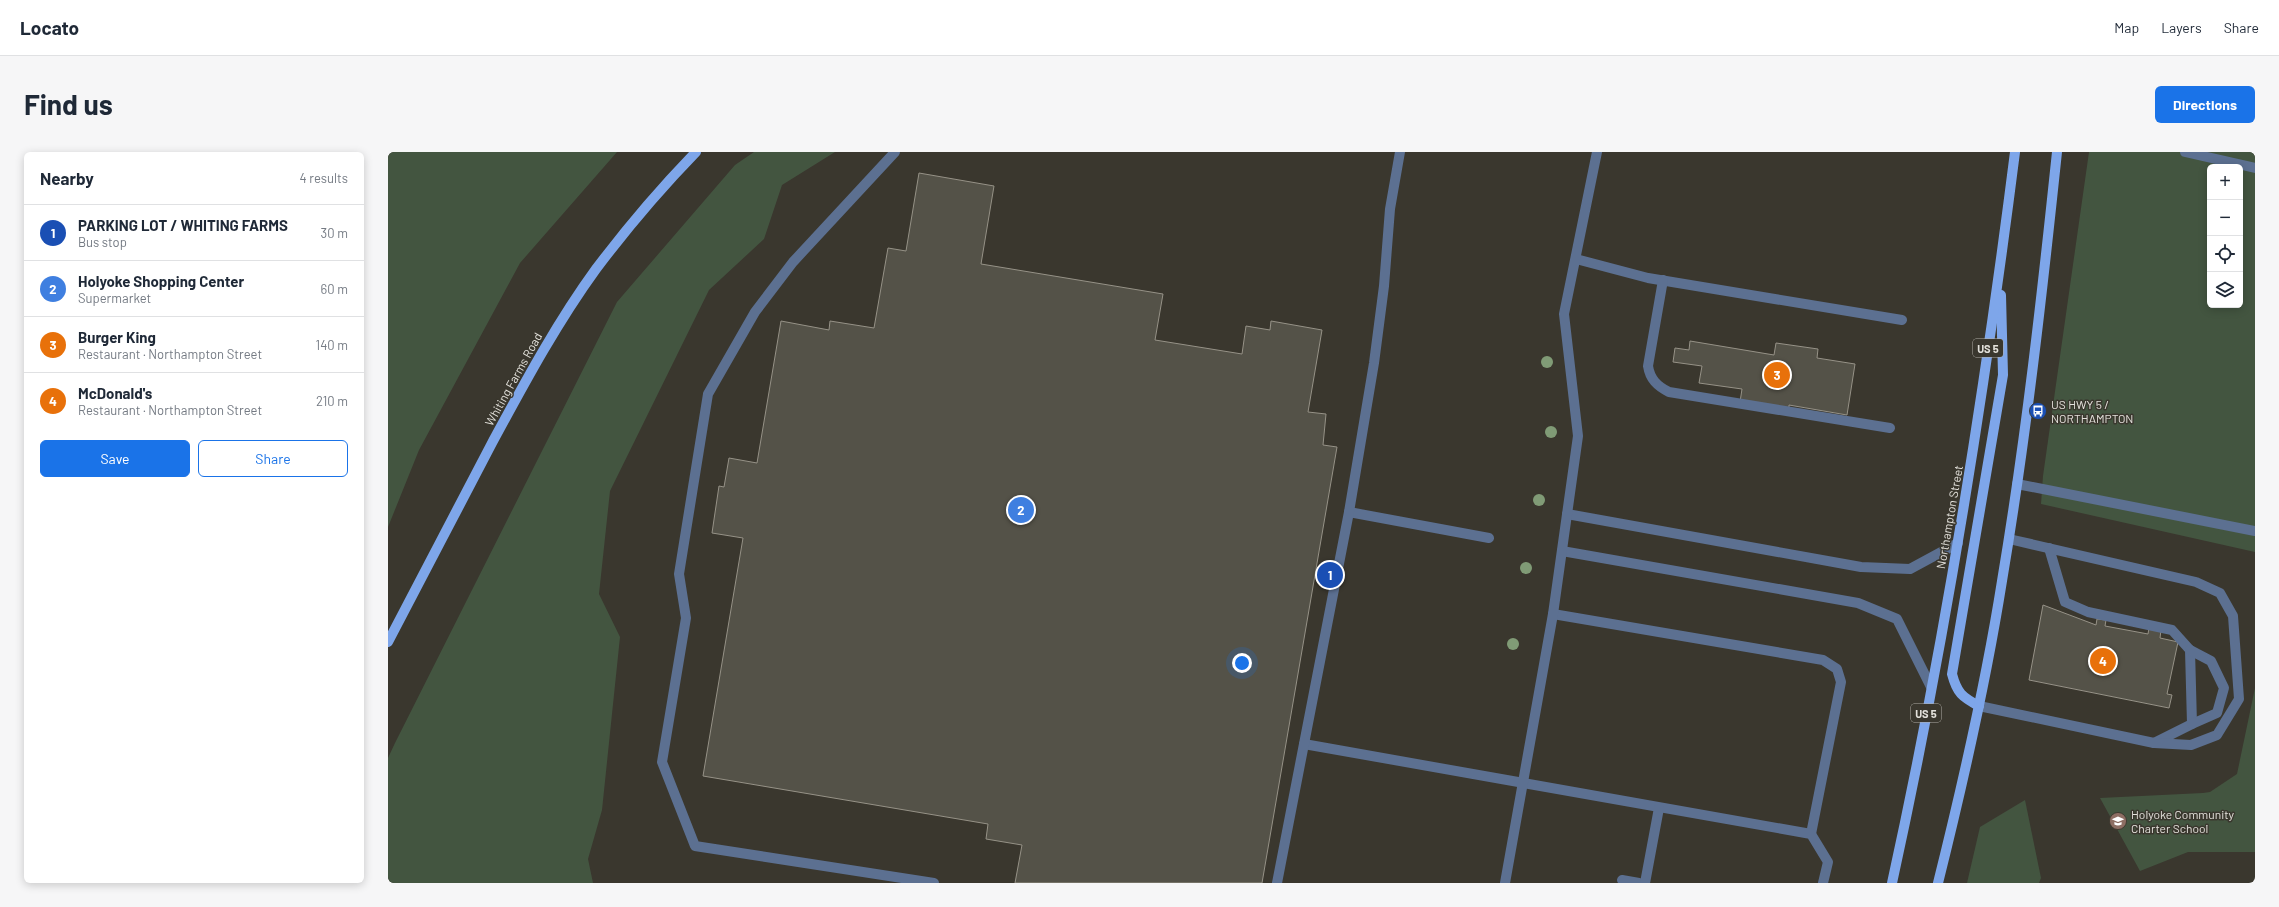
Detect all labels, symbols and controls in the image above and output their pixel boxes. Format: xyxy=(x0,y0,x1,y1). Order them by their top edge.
text: Locato xyxy=(20,16,79,39)
text: Map xyxy=(2114,19,2139,36)
text: Layers xyxy=(2161,19,2202,36)
text: Share xyxy=(2224,19,2259,36)
button: Directions xyxy=(2155,86,2255,123)
text: Find us xyxy=(24,87,113,121)
map controls xyxy=(2207,164,2243,308)
button: + xyxy=(2207,164,2243,200)
text: Nearby xyxy=(40,168,94,188)
text: 4 results xyxy=(300,170,348,186)
button: − xyxy=(2207,200,2243,236)
text: PARKING LOT / WHITING FARMS xyxy=(78,216,288,234)
text: 1 xyxy=(51,225,55,241)
text: 30 m xyxy=(321,225,348,241)
text: Bus stop xyxy=(78,234,127,250)
button: locate xyxy=(2207,236,2243,272)
text: Holyoke Shopping Center xyxy=(78,272,244,290)
button: layers xyxy=(2207,272,2243,308)
text: 2 xyxy=(49,281,57,297)
text: 60 m xyxy=(321,281,348,297)
text: Supermarket xyxy=(78,290,151,306)
text: Burger King xyxy=(78,328,156,346)
street label: Whiting Farms Road xyxy=(482,330,544,428)
text: 3 xyxy=(49,337,57,353)
text: 140 m xyxy=(316,337,348,353)
road number: US 5 xyxy=(1973,339,2003,357)
text: Restaurant · Northampton Street xyxy=(78,346,262,362)
pin: 3 xyxy=(1764,360,1790,390)
text: McDonald's xyxy=(78,384,152,402)
text: 4 xyxy=(49,393,57,409)
text: 210 m xyxy=(316,393,348,409)
place label: US HWY 5 / NORTHAMPTON xyxy=(2051,397,2133,425)
bus stop icon: US HWY 5 / NORTHAMPTON xyxy=(2028,401,2048,421)
text: Restaurant · Northampton Street xyxy=(78,402,262,418)
button: Save xyxy=(40,440,190,477)
button: Share xyxy=(198,440,348,477)
street label: Northampton Street xyxy=(1933,464,1965,570)
pin: 2 xyxy=(1008,495,1034,525)
pin: 1 xyxy=(1317,560,1343,590)
pin: 4 xyxy=(2090,646,2116,676)
your location xyxy=(1232,653,1252,673)
road number: US 5 xyxy=(1911,704,1941,722)
place label: Holyoke Community Charter School xyxy=(2131,807,2235,835)
school or university icon: Holyoke Community Charter School xyxy=(2108,811,2128,831)

